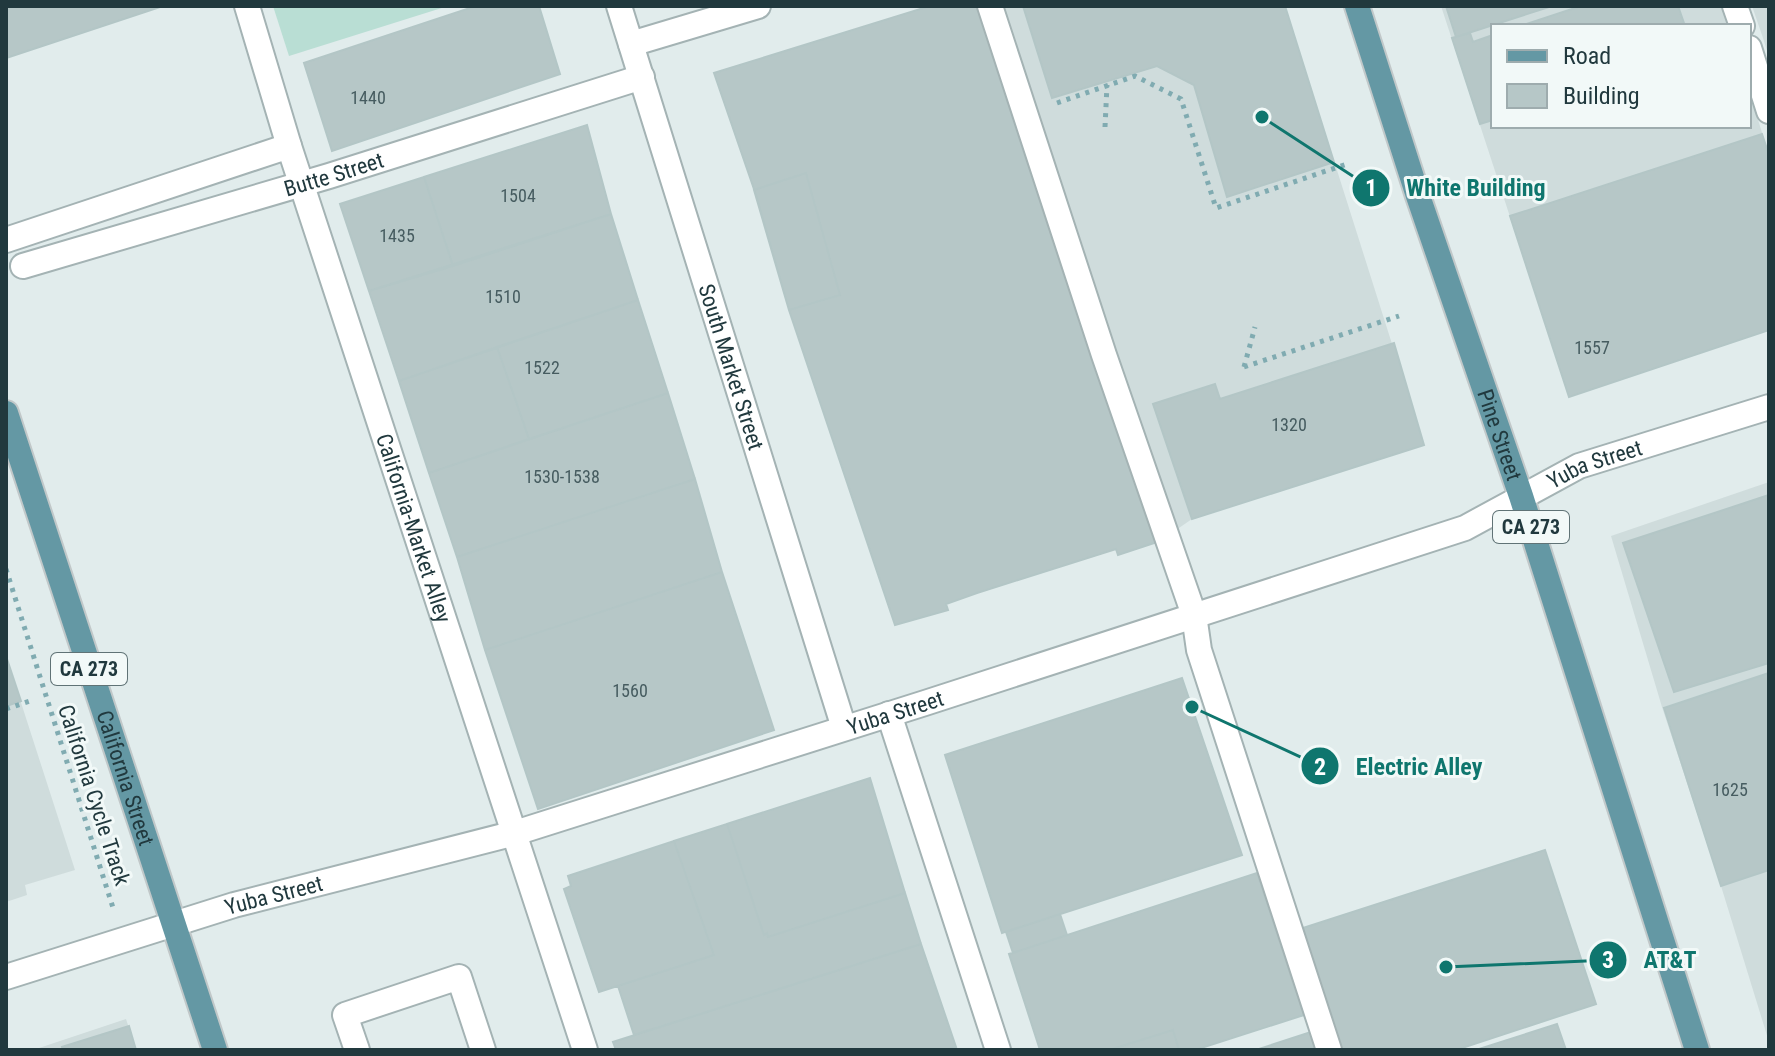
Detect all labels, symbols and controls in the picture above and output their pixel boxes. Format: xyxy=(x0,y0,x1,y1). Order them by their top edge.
legend xyxy=(1491,24,1751,128)
text: Road xyxy=(1563,42,1611,70)
text: Building xyxy=(1563,82,1640,110)
house number: 1440 xyxy=(350,87,386,108)
street label: Butte Street xyxy=(281,147,387,201)
callout: White Building xyxy=(1351,164,1562,212)
text: 1 xyxy=(1365,174,1377,202)
text: White Building xyxy=(1406,174,1546,202)
house number: 1504 xyxy=(500,185,536,206)
house number: 1435 xyxy=(379,225,415,246)
street label: South Market Street xyxy=(694,281,769,453)
house number: 1510 xyxy=(485,286,521,307)
house number: 1557 xyxy=(1574,337,1610,358)
house number: 1522 xyxy=(524,357,560,378)
street label: Pine Street xyxy=(1473,386,1527,484)
house number: 1320 xyxy=(1271,414,1307,435)
street label: California-Market Alley xyxy=(371,430,457,626)
street label: Yuba Street xyxy=(1543,435,1645,494)
house number: 1530-1538 xyxy=(524,466,600,487)
road number: CA 273 xyxy=(1493,511,1569,543)
road number: CA 273 xyxy=(51,653,127,685)
house number: 1560 xyxy=(612,680,648,701)
street label: Yuba Street xyxy=(844,685,947,739)
street label: California Cycle Track xyxy=(53,702,135,888)
street label: California Street xyxy=(92,707,160,849)
callout: Electric Alley xyxy=(1300,742,1499,790)
text: 2 xyxy=(1314,753,1326,781)
text: Electric Alley xyxy=(1356,753,1483,781)
house number: 1625 xyxy=(1712,779,1748,800)
street label: Yuba Street xyxy=(222,870,325,920)
callout: AT&T xyxy=(1588,936,1713,984)
text: 3 xyxy=(1602,946,1614,974)
text: AT&T xyxy=(1644,946,1696,974)

